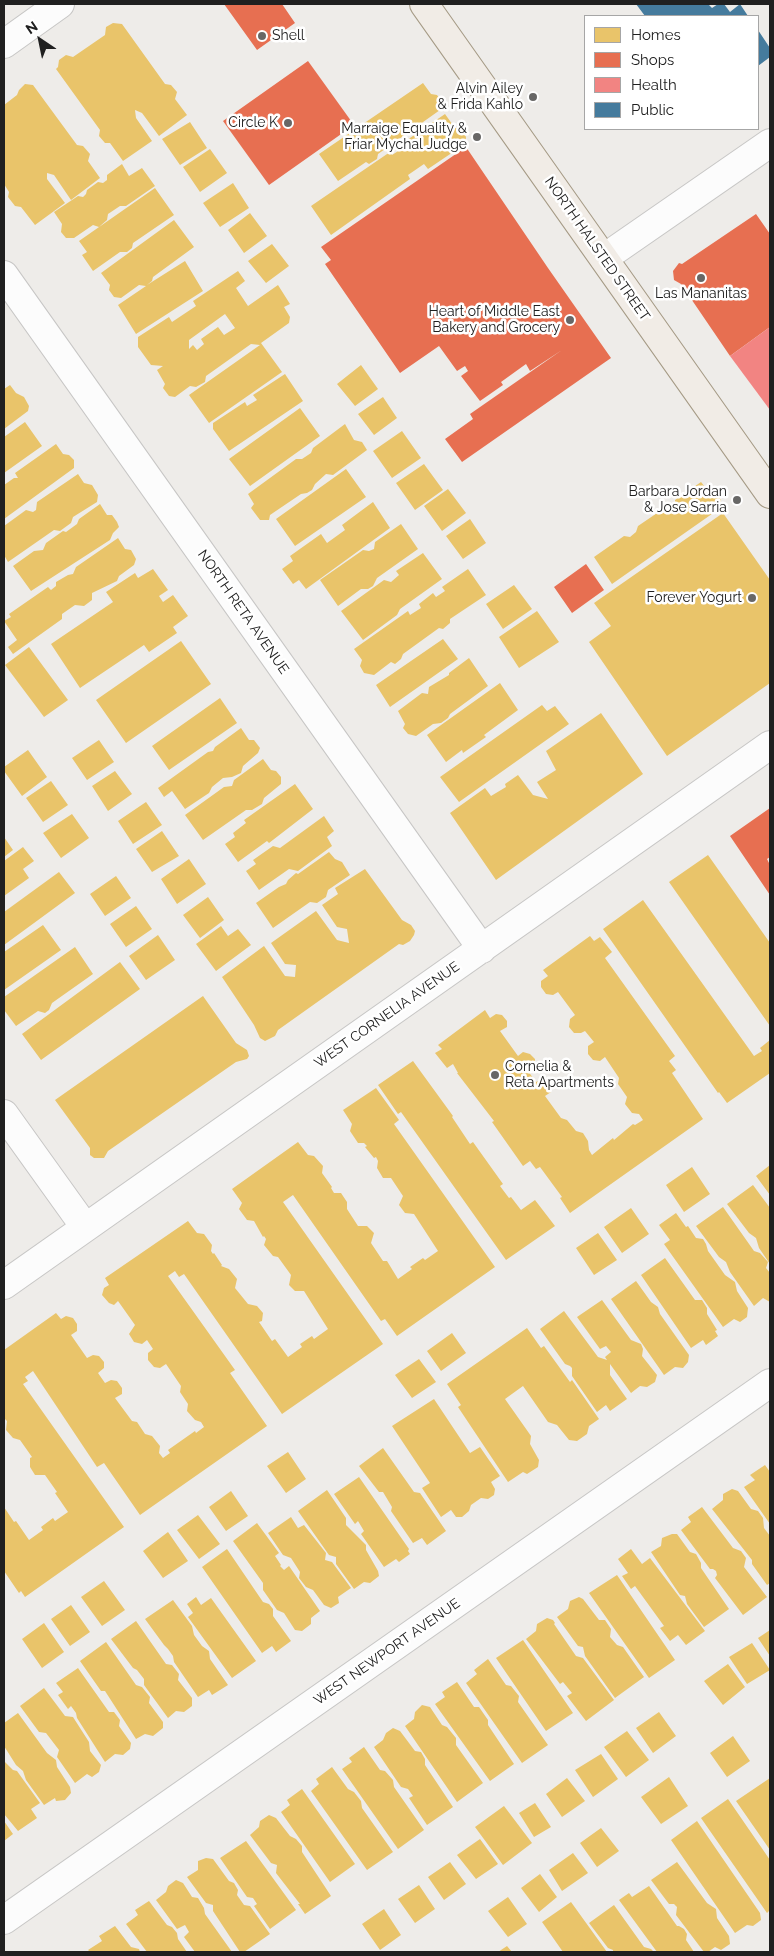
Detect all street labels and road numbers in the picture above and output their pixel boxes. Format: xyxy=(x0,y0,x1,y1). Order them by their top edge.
street label: NORTH HALSTED STREET xyxy=(541,174,653,324)
street label: NORTH RETA AVENUE xyxy=(194,547,292,677)
street label: WEST CORNELIA AVENUE xyxy=(311,958,463,1072)
street label: WEST NEWPORT AVENUE xyxy=(311,1595,463,1709)

